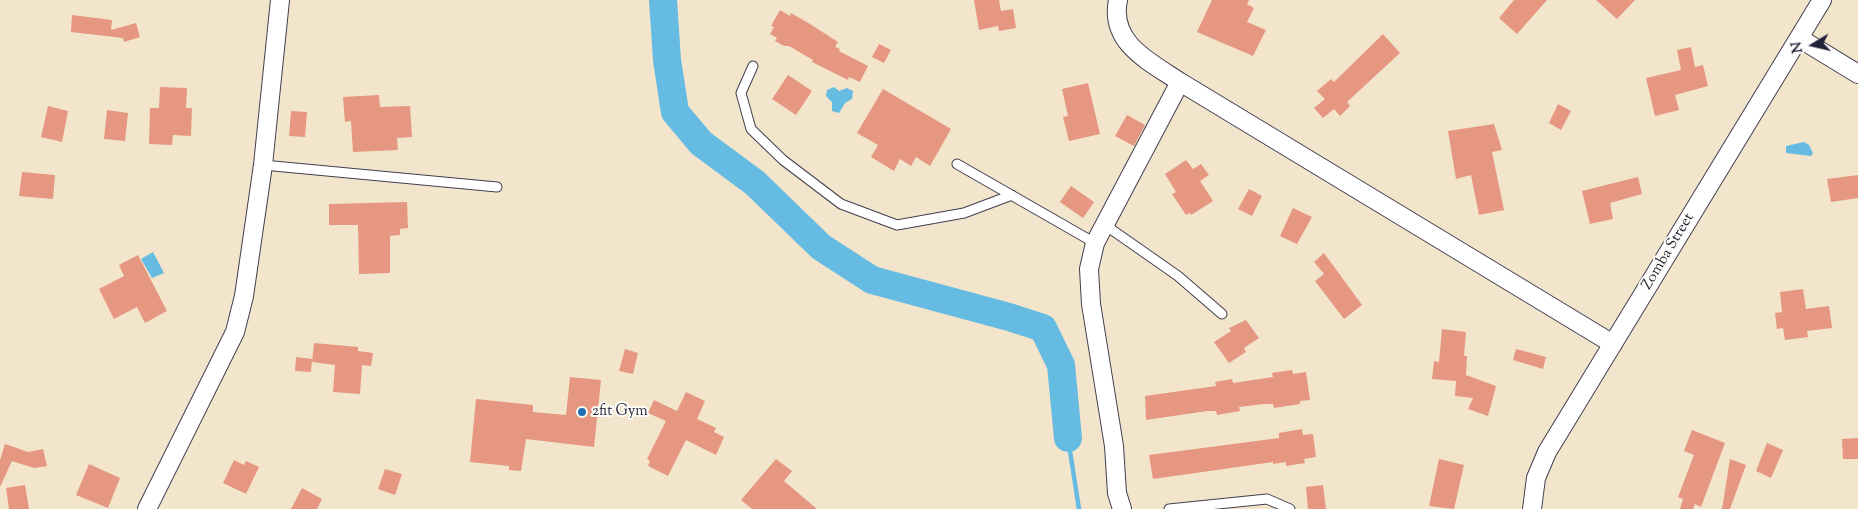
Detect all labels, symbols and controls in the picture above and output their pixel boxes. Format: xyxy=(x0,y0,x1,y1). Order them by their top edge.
north arrow xyxy=(1788,20,1838,70)
text: N xyxy=(1787,40,1809,54)
street label: Zomba Street xyxy=(1639,211,1699,293)
place label: 2fit Gym xyxy=(592,403,648,421)
marker: 2fit Gym xyxy=(576,406,588,418)

